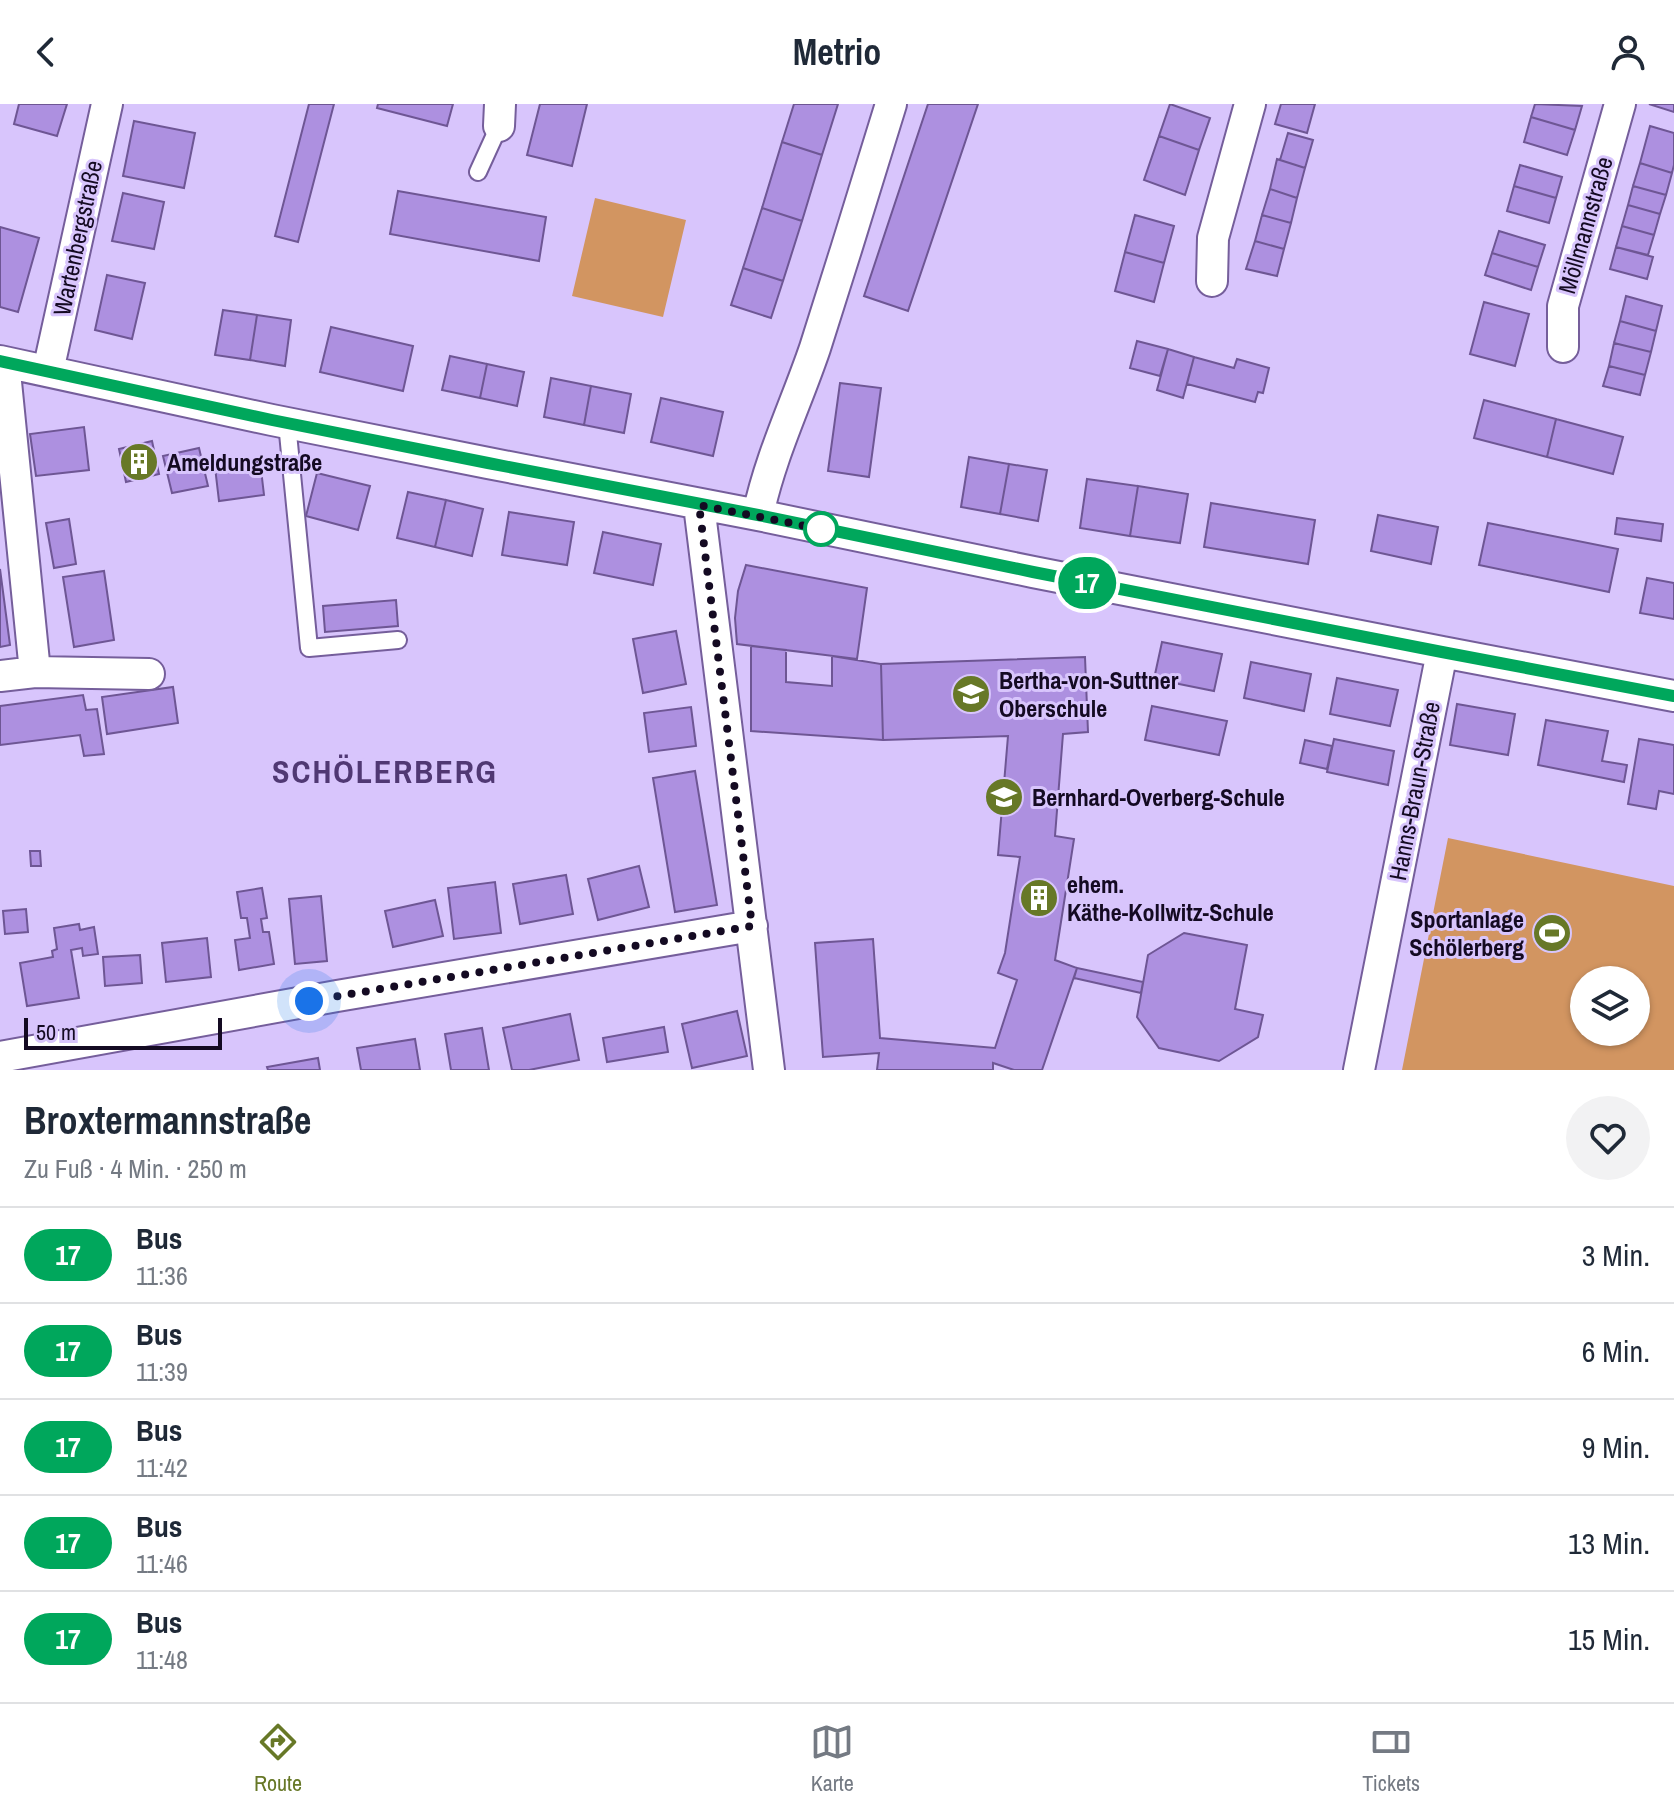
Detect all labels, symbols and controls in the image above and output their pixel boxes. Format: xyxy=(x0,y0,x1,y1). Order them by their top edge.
text: Metrio xyxy=(793,28,881,76)
icon: back xyxy=(24,30,68,74)
icon: person xyxy=(1606,30,1650,74)
street label: Möllmannstraße xyxy=(1550,153,1620,297)
street label: Wartenbergstraße xyxy=(45,157,109,319)
building icon: Ameldungstraße xyxy=(118,441,160,483)
place label: Ameldungstraße xyxy=(167,446,322,478)
unlabelled marker xyxy=(804,512,838,546)
line badge: 17 xyxy=(1051,557,1123,609)
text: 17 xyxy=(1074,564,1100,602)
place label: Bertha-von-Suttner Oberschule xyxy=(999,664,1179,724)
school or university icon: Bertha-von-Suttner Oberschule xyxy=(950,673,992,715)
street label: Hanns-Braun-Straße xyxy=(1381,699,1447,883)
district label: SCHÖLERBERG xyxy=(272,750,498,793)
school or university icon: Bernhard-Overberg-Schule xyxy=(983,776,1025,818)
place label: Bernhard-Overberg-Schule xyxy=(1032,781,1285,813)
place label: ehem. Käthe-Kollwitz-Schule xyxy=(1067,868,1274,928)
building icon: ehem. Käthe-Kollwitz-Schule xyxy=(1018,877,1060,919)
place label: Sportanlage Schölerberg xyxy=(1409,903,1524,963)
sports icon: Sportanlage Schölerberg xyxy=(1531,912,1573,954)
map controls xyxy=(1570,966,1650,1046)
button: layers xyxy=(1570,966,1650,1046)
your location xyxy=(289,981,329,1021)
scale bar xyxy=(24,1014,222,1050)
text: 50 m xyxy=(36,1017,76,1047)
text: Broxtermannstraße xyxy=(24,1095,311,1146)
button: heart xyxy=(1566,1096,1650,1180)
text: Zu Fuß · 4 Min. · 250 m xyxy=(24,1151,247,1186)
text: Bus xyxy=(136,1218,182,1258)
text: 3 Min. xyxy=(1582,1235,1650,1275)
text: 17 xyxy=(55,1236,81,1274)
text: 11:36 xyxy=(136,1258,188,1293)
text: Bus xyxy=(136,1314,182,1354)
text: 6 Min. xyxy=(1582,1331,1650,1371)
text: 17 xyxy=(55,1332,81,1370)
text: 11:39 xyxy=(136,1354,188,1389)
text: Bus xyxy=(136,1410,182,1450)
text: 9 Min. xyxy=(1582,1427,1650,1467)
text: 17 xyxy=(55,1428,81,1466)
text: 11:42 xyxy=(136,1450,188,1485)
text: Bus xyxy=(136,1506,182,1546)
text: 13 Min. xyxy=(1568,1523,1650,1563)
text: 17 xyxy=(55,1524,81,1562)
text: 11:46 xyxy=(136,1546,188,1581)
text: Bus xyxy=(136,1602,182,1642)
text: 15 Min. xyxy=(1568,1619,1650,1659)
text: 17 xyxy=(55,1620,81,1658)
text: 11:48 xyxy=(136,1642,188,1677)
tab: Route xyxy=(254,1720,302,1798)
tab: Karte xyxy=(810,1720,854,1798)
tab: Tickets xyxy=(1362,1720,1420,1798)

